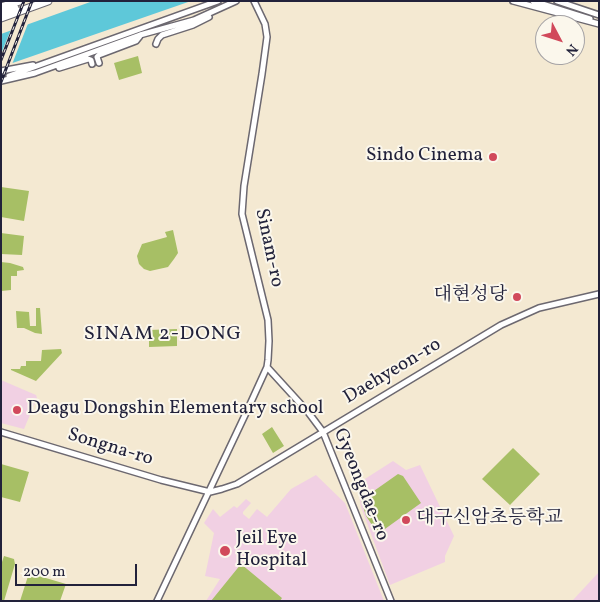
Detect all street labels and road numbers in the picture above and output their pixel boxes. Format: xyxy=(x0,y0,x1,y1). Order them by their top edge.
street label: Sinam-ro xyxy=(249,207,287,289)
street label: Daehyeon-ro xyxy=(340,334,446,410)
street label: Songna-ro xyxy=(64,424,156,472)
street label: Gyeongdae-ro xyxy=(327,425,393,545)

